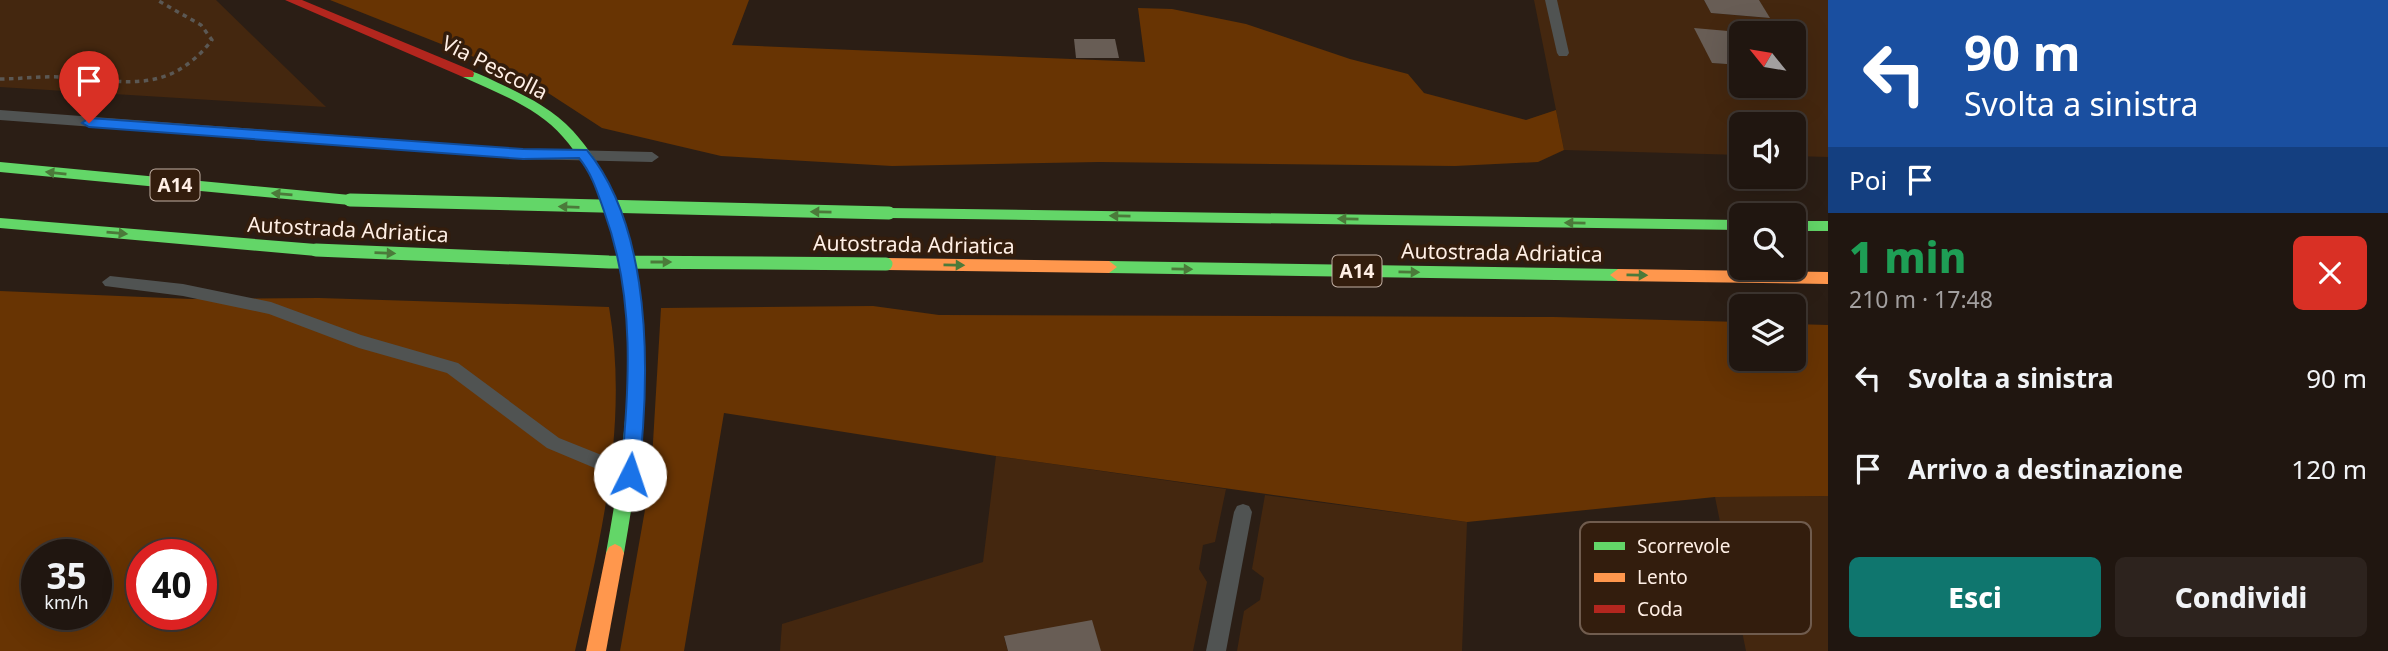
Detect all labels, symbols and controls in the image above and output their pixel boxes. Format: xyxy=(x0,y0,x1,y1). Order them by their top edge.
text: 90 m xyxy=(1964,19,2081,85)
north arrow xyxy=(1729,21,1806,98)
map controls xyxy=(1729,21,1806,371)
street label: Via Pescolla xyxy=(437,28,553,106)
icon: left xyxy=(1849,28,1940,119)
pin xyxy=(59,51,119,123)
icon: arrive xyxy=(70,62,108,100)
text: Svolta a sinistra xyxy=(1964,82,2199,125)
button: sound xyxy=(1729,112,1806,189)
icon: arrive xyxy=(1901,161,1939,199)
text: Poi xyxy=(1849,162,1887,198)
one-way arrow xyxy=(45,167,67,178)
road number: A14 xyxy=(150,169,200,200)
one-way arrow xyxy=(271,188,293,199)
one-way arrow xyxy=(558,201,580,213)
button: search xyxy=(1729,203,1806,280)
one-way arrow xyxy=(810,206,832,218)
street label: Autostrada Adriatica xyxy=(247,210,449,248)
one-way arrow xyxy=(1109,210,1131,222)
one-way arrow xyxy=(1336,214,1358,225)
one-way arrow xyxy=(1564,217,1586,228)
one-way arrow xyxy=(106,228,128,239)
street label: Autostrada Adriatica xyxy=(813,228,1015,260)
text: 1 min xyxy=(1849,228,1966,285)
street label: Autostrada Adriatica xyxy=(1401,236,1603,268)
button: close xyxy=(2293,236,2367,310)
one-way arrow xyxy=(374,248,396,259)
one-way arrow xyxy=(650,256,672,268)
road number: A14 xyxy=(1332,256,1382,286)
one-way arrow xyxy=(943,259,965,271)
one-way arrow xyxy=(1171,263,1193,274)
one-way arrow xyxy=(1398,266,1420,278)
one-way arrow xyxy=(1626,270,1648,281)
text: 210 m · 17:48 xyxy=(1849,283,1993,315)
button: layers xyxy=(1729,294,1806,371)
icon: left xyxy=(1849,359,1887,397)
text: Svolta a sinistra xyxy=(1908,360,2114,396)
text: 90 m xyxy=(2306,360,2367,396)
position arrow xyxy=(593,438,667,512)
icon: arrive xyxy=(1849,450,1887,488)
text: Arrivo a destinazione xyxy=(1908,451,2183,487)
text: 120 m xyxy=(2291,451,2367,487)
legend xyxy=(1580,522,1811,634)
text: Scorrevole xyxy=(1637,533,1730,559)
speed limit sign: 40 xyxy=(126,539,217,630)
text: 35 xyxy=(46,552,87,599)
button: Esci xyxy=(1849,557,2101,637)
button: Condividi xyxy=(2115,557,2367,637)
text: Lento xyxy=(1637,564,1688,590)
text: km/h xyxy=(44,590,89,614)
text: Coda xyxy=(1637,596,1683,622)

